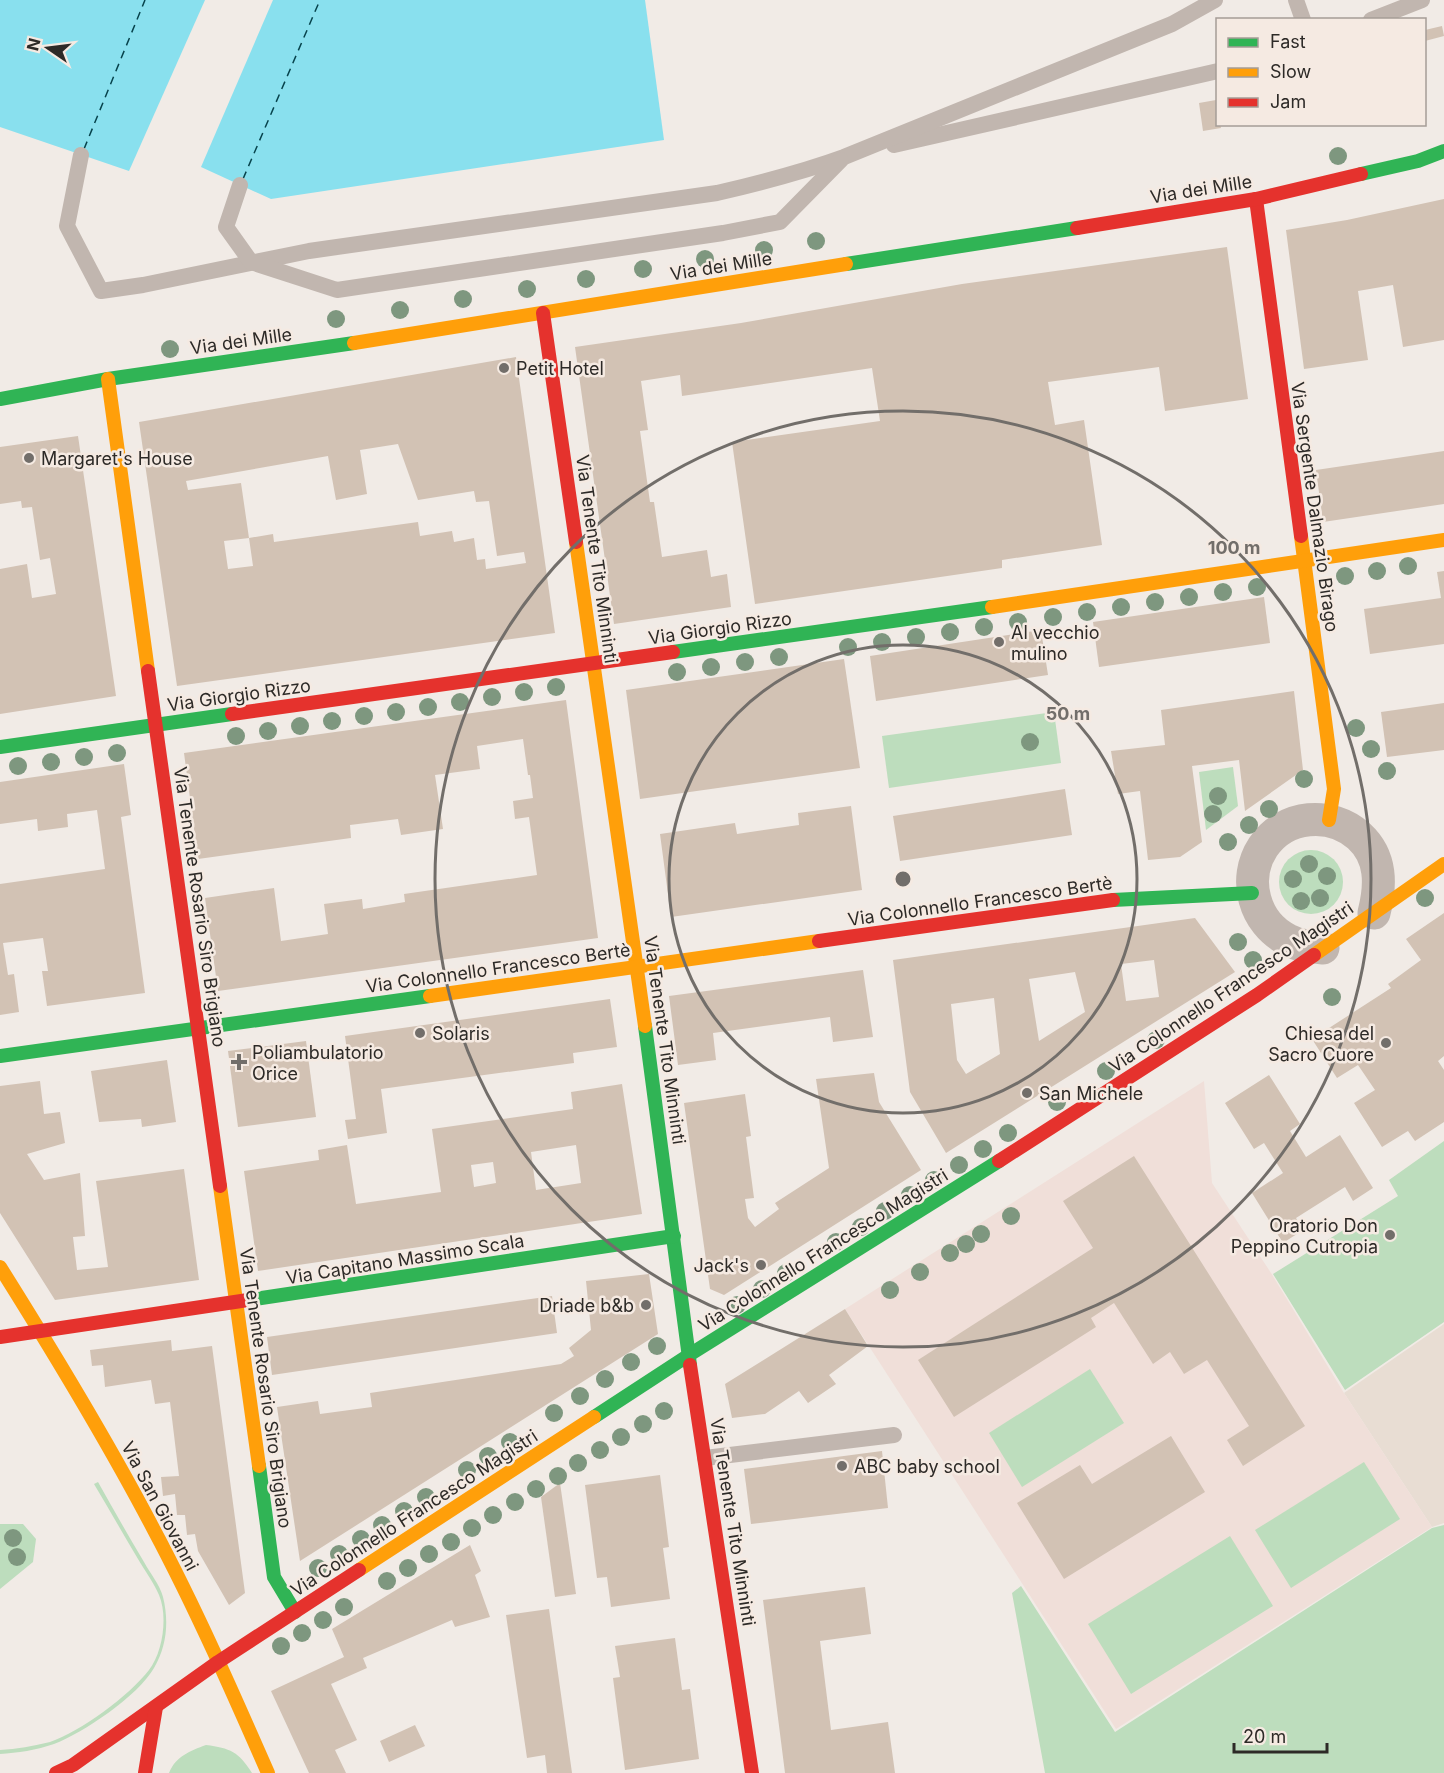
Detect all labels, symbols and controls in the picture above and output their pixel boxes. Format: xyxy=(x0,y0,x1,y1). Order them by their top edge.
north arrow xyxy=(18,18,78,78)
legend xyxy=(1216,18,1426,126)
text: Fast xyxy=(1270,31,1306,52)
text: N xyxy=(22,36,45,53)
text: Slow xyxy=(1270,61,1311,82)
text: Jam xyxy=(1270,91,1306,112)
street label: Via dei Mille xyxy=(1149,171,1253,207)
street label: Via dei Mille xyxy=(669,248,773,284)
street label: Via dei Mille xyxy=(189,323,293,359)
place label: Petit Hotel xyxy=(516,358,604,379)
marker: Petit Hotel xyxy=(497,361,511,375)
street label: Via Sergente Dalmazio Birago xyxy=(1287,381,1343,633)
place label: Margaret's House xyxy=(41,448,193,469)
marker: Margaret's House xyxy=(22,451,36,465)
street label: Via Tenente Tito Minninti xyxy=(572,453,622,665)
text: 100 m xyxy=(1208,537,1260,558)
street label: Via Giorgio Rizzo xyxy=(647,608,793,648)
place label: Al vecchio mulino xyxy=(1011,622,1099,664)
marker: Al vecchio mulino xyxy=(992,635,1006,649)
street label: Via Giorgio Rizzo xyxy=(166,675,312,715)
text: 50 m xyxy=(1046,703,1090,724)
street label: Via Tenente Rosario Siro Brigiano xyxy=(170,765,230,1049)
centre of rings xyxy=(893,869,913,889)
street label: Via Colonnello Francesco Bertè xyxy=(846,872,1114,930)
street label: Via Colonnello Francesco Magistri xyxy=(1105,897,1357,1077)
street label: Via Tenente Tito Minninti xyxy=(640,934,690,1146)
street label: Via Colonnello Francesco Bertè xyxy=(364,939,632,997)
place label: Solaris xyxy=(432,1023,490,1044)
place label: Chiesa del Sacro Cuore xyxy=(1268,1023,1374,1065)
marker: Solaris xyxy=(413,1026,427,1040)
marker: Chiesa del Sacro Cuore xyxy=(1379,1036,1393,1050)
place label: Poliambulatorio Orice xyxy=(252,1042,384,1084)
marker: Poliambulatorio Orice xyxy=(230,1053,248,1071)
place label: San Michele xyxy=(1039,1083,1143,1104)
marker: San Michele xyxy=(1020,1086,1034,1100)
street label: Via Colonnello Francesco Magistri xyxy=(694,1164,952,1336)
place label: Oratorio Don Peppino Cutropia xyxy=(1231,1215,1378,1257)
marker: Oratorio Don Peppino Cutropia xyxy=(1383,1228,1397,1242)
street label: Via Capitano Massimo Scala xyxy=(284,1230,526,1288)
street label: Via Tenente Rosario Siro Brigiano xyxy=(236,1246,296,1530)
place label: Jack's xyxy=(694,1255,749,1276)
marker: Jack's xyxy=(754,1258,768,1272)
place label: Driade b&b xyxy=(539,1295,634,1316)
marker: Driade b&b xyxy=(639,1298,653,1312)
street label: Via Tenente Tito Minninti xyxy=(706,1416,760,1628)
street label: Via Colonnello Francesco Magistri xyxy=(287,1425,541,1601)
street label: Via San Giovanni xyxy=(117,1438,203,1574)
place label: ABC baby school xyxy=(854,1456,1000,1477)
marker: ABC baby school xyxy=(835,1459,849,1473)
scale bar xyxy=(1234,1716,1327,1754)
text: 20 m xyxy=(1243,1726,1286,1747)

